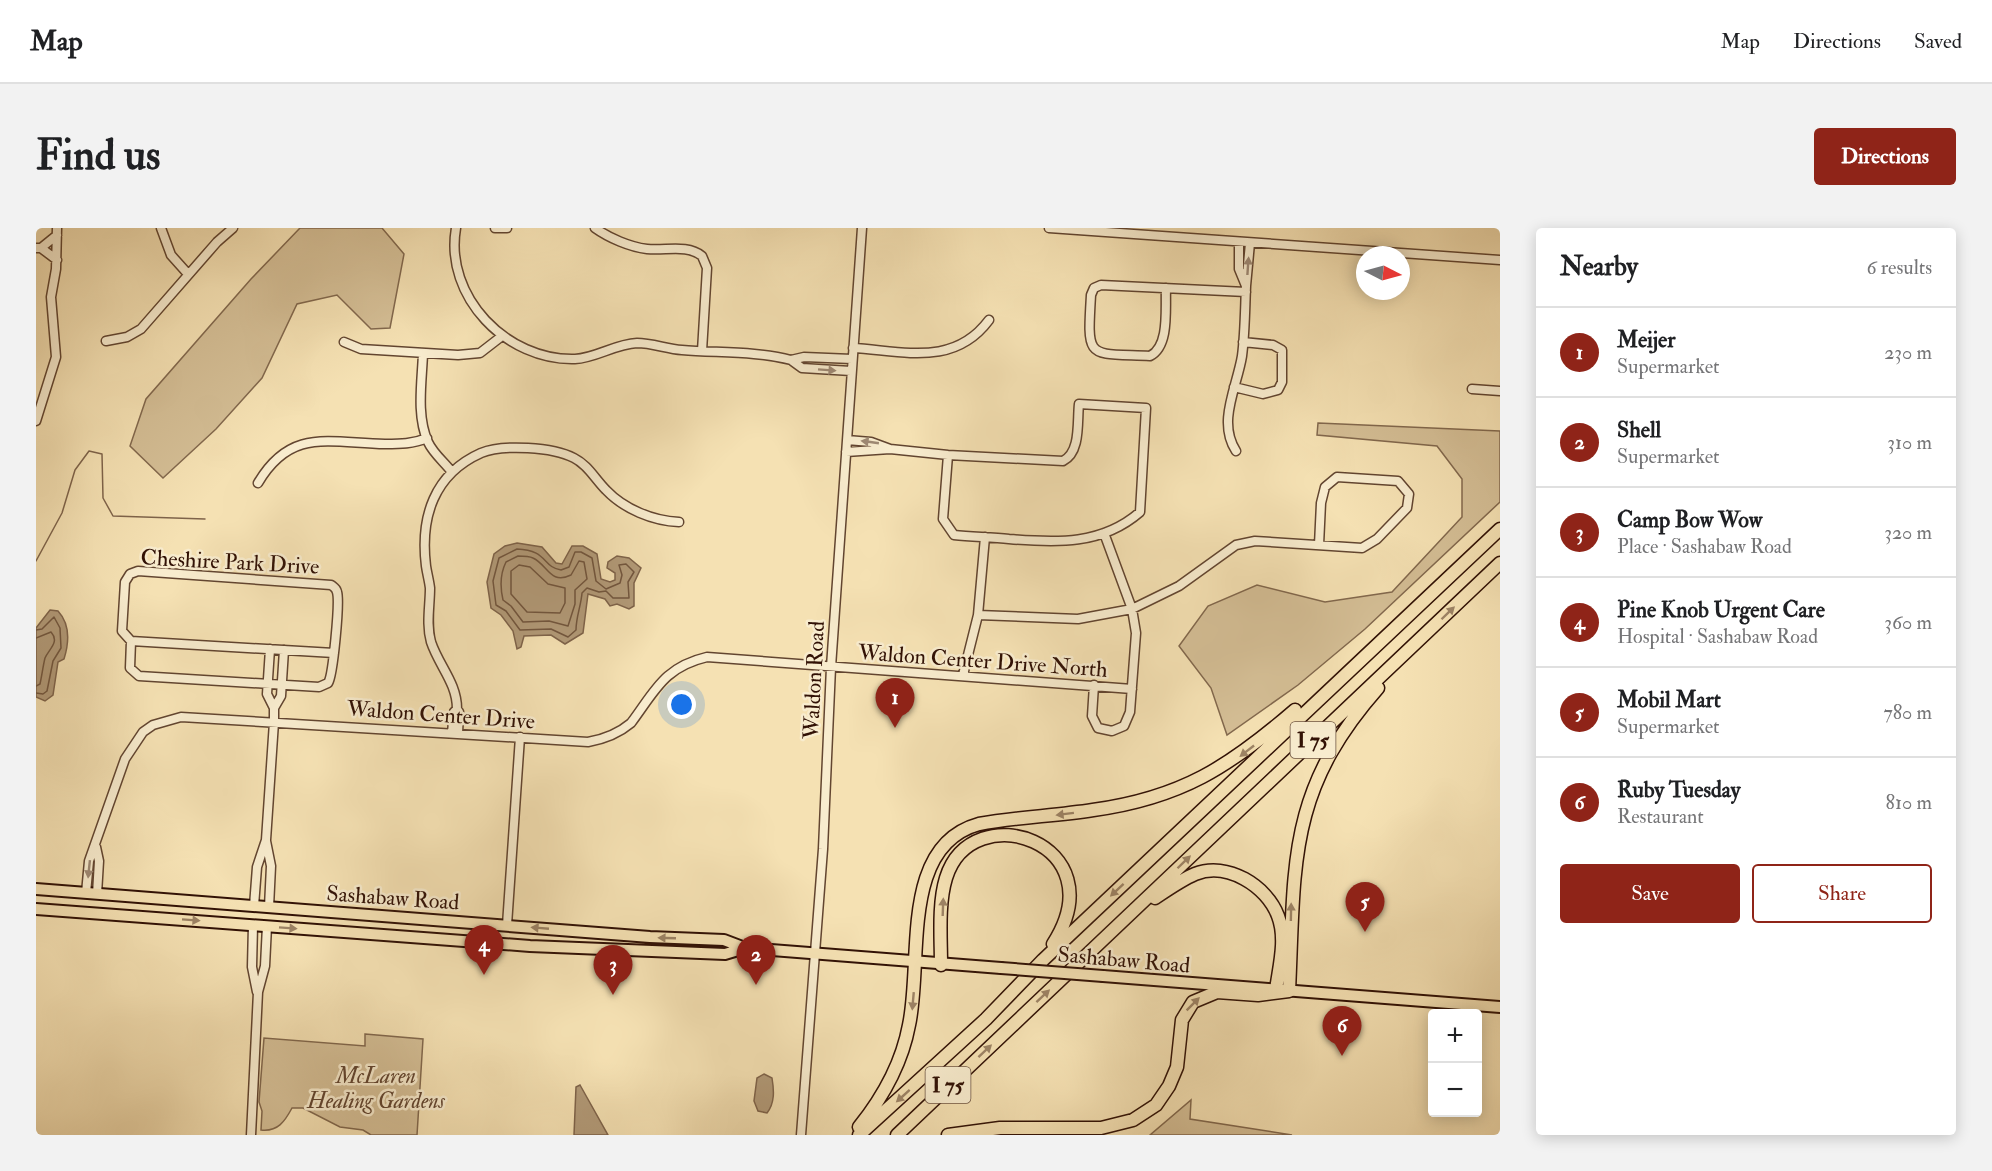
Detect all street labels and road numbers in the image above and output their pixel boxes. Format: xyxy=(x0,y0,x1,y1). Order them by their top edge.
street label: Cheshire Park Drive xyxy=(140,543,320,581)
street label: Waldon Road xyxy=(797,620,831,741)
street label: Waldon Center Drive North xyxy=(856,638,1109,684)
street label: Waldon Center Drive xyxy=(345,694,536,736)
road number: I 75 xyxy=(1290,722,1336,758)
street label: Sashabaw Road xyxy=(326,879,460,917)
street label: Sashabaw Road xyxy=(1056,940,1192,980)
road number: I 75 xyxy=(926,1067,970,1103)

